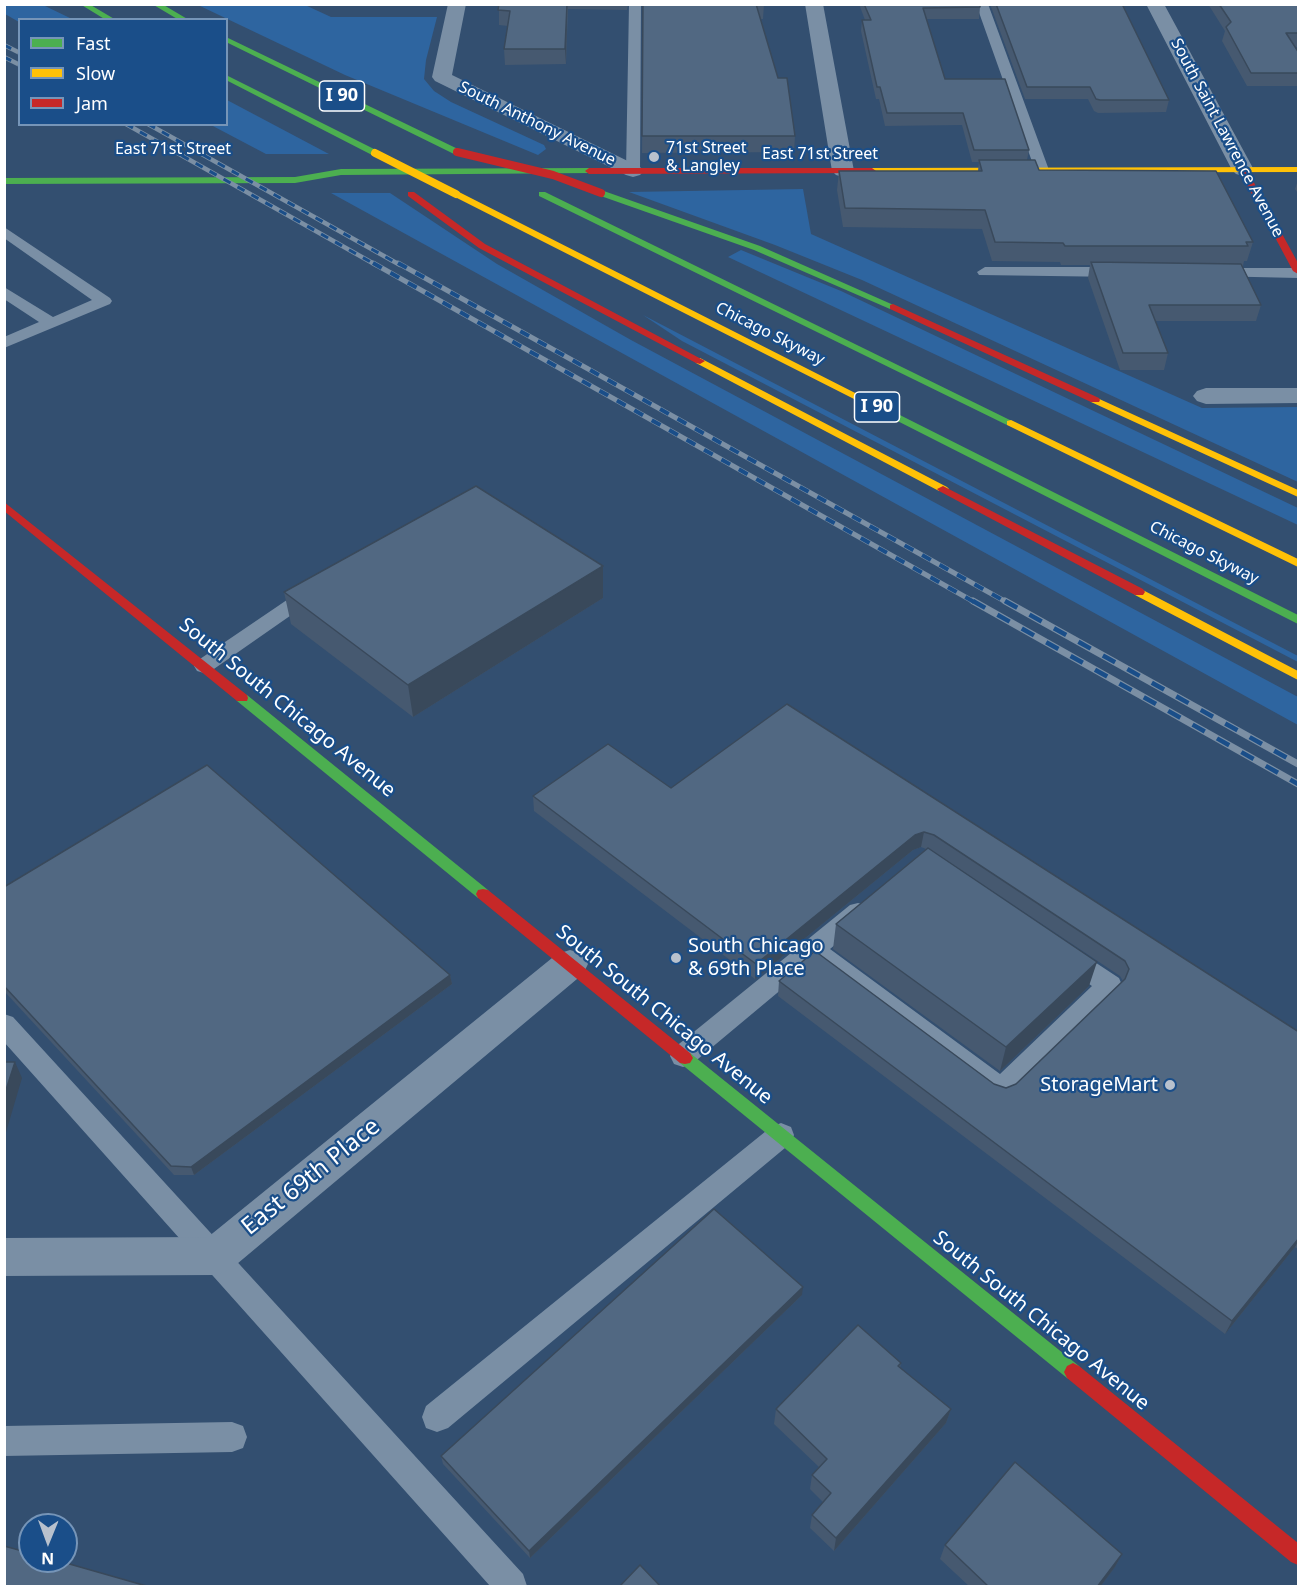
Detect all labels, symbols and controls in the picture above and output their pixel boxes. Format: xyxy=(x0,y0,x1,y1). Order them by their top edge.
legend xyxy=(18,18,228,126)
text: Fast xyxy=(76,31,111,55)
street label: South Saint Lawrence Avenue xyxy=(1166,35,1288,241)
text: Slow xyxy=(76,61,115,85)
street label: South Anthony Avenue xyxy=(455,78,619,170)
road number: I 90 xyxy=(320,81,364,111)
text: Jam xyxy=(76,91,108,115)
place label: 71st Street & Langley xyxy=(666,138,747,176)
street label: East 71st Street xyxy=(115,139,231,159)
street label: East 71st Street xyxy=(762,144,878,164)
marker: 71st Street & Langley xyxy=(647,150,661,164)
street label: Chicago Skyway xyxy=(712,298,828,370)
road number: I 90 xyxy=(854,392,900,422)
street label: Chicago Skyway xyxy=(1146,517,1262,589)
street label: South South Chicago Avenue xyxy=(174,613,400,803)
street label: South South Chicago Avenue xyxy=(551,920,777,1110)
place label: South Chicago & 69th Place xyxy=(688,934,824,981)
marker: South Chicago & 69th Place xyxy=(669,951,683,965)
place label: StorageMart xyxy=(1040,1073,1158,1097)
marker: StorageMart xyxy=(1163,1078,1177,1092)
street label: East 69th Place xyxy=(236,1112,386,1242)
street label: South South Chicago Avenue xyxy=(928,1226,1154,1416)
north arrow xyxy=(18,1513,78,1573)
text: N xyxy=(41,1548,54,1570)

